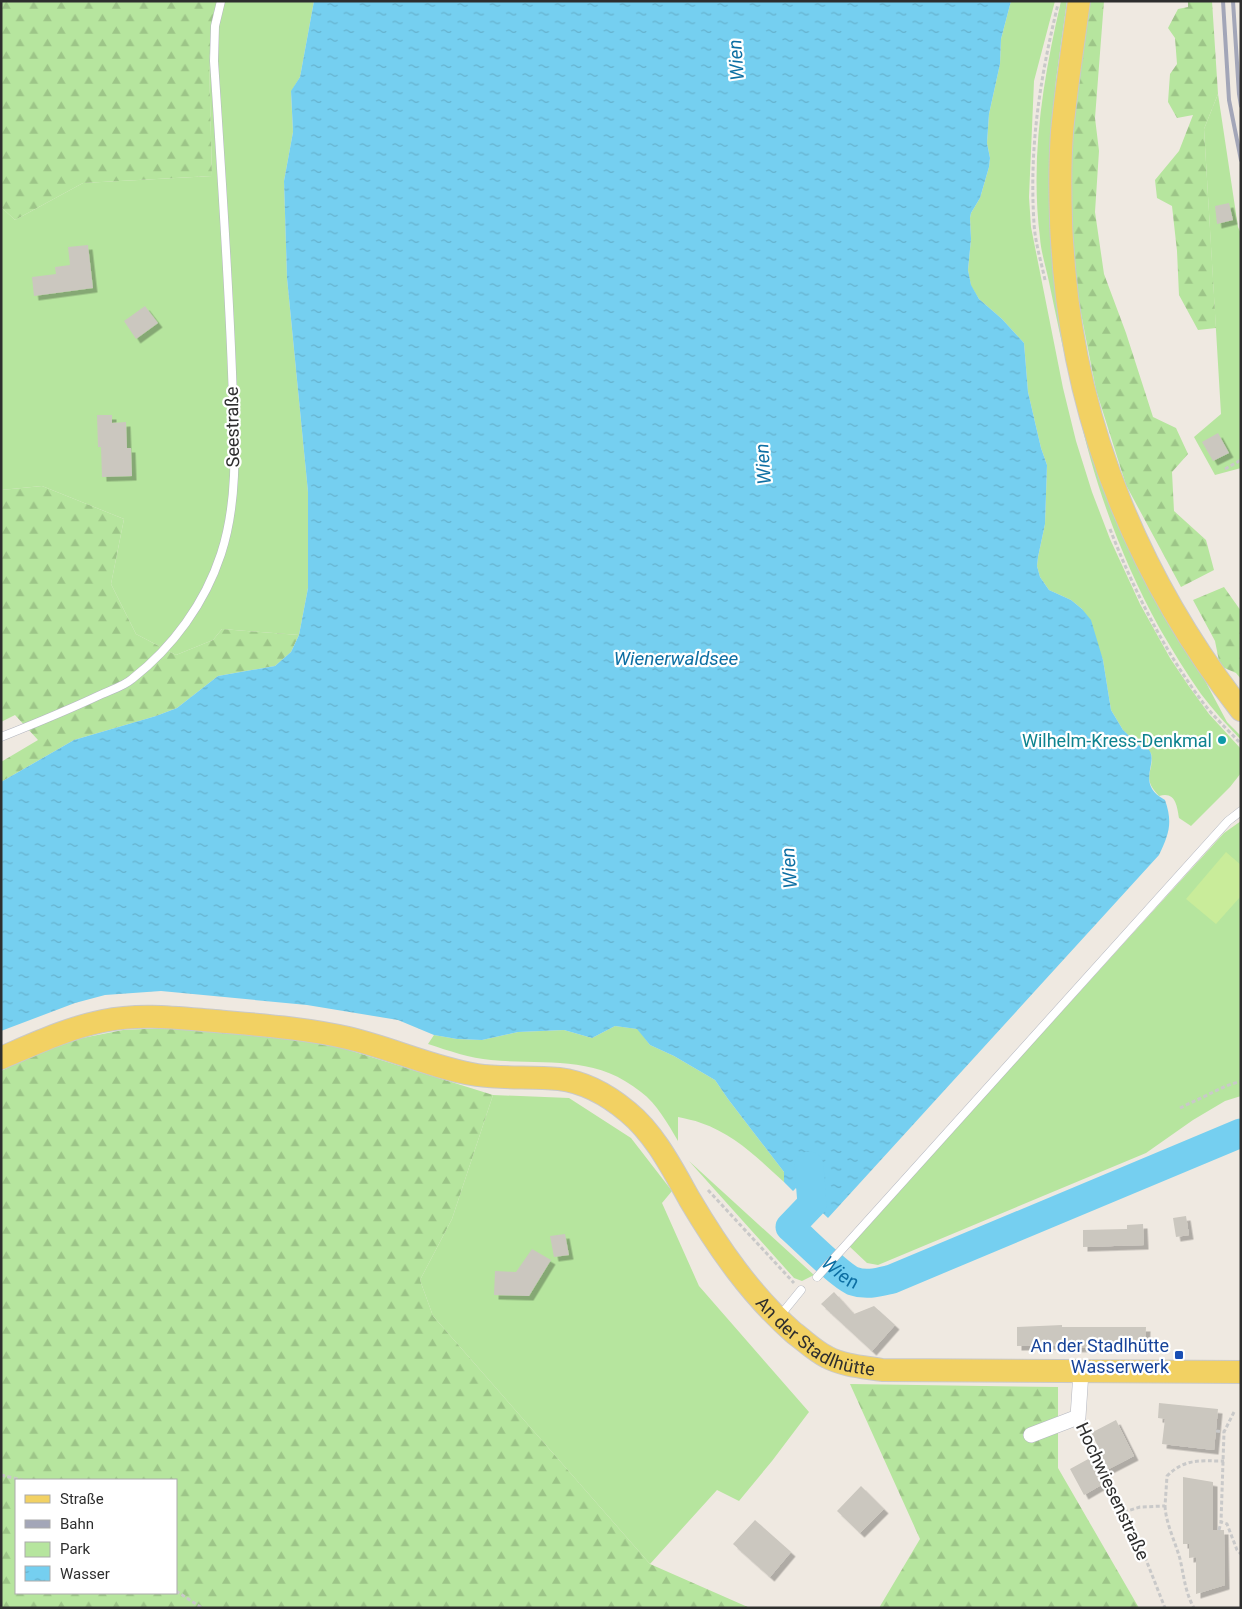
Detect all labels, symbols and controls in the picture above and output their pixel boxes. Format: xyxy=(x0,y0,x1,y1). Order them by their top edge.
water label: Wien xyxy=(723,39,749,81)
street label: Seestraße xyxy=(221,386,243,468)
water label: Wien xyxy=(750,443,776,485)
water label: Wienerwaldsee xyxy=(614,647,739,670)
place label: Wilhelm-Kress-Denkmal xyxy=(1022,730,1212,751)
marker: Wilhelm-Kress-Denkmal xyxy=(1216,734,1228,746)
water label: Wien xyxy=(776,847,802,889)
water label: Wien xyxy=(817,1251,862,1294)
street label: An der Stadlhütte xyxy=(752,1292,876,1379)
place label: An der Stadlhütte Wasserwerk xyxy=(1031,1335,1170,1377)
marker: An der Stadlhütte Wasserwerk xyxy=(1173,1349,1185,1361)
street label: Hochwiesenstraße xyxy=(1072,1419,1154,1563)
legend xyxy=(15,1479,178,1594)
text: Straße xyxy=(60,1490,104,1508)
text: Bahn xyxy=(60,1515,94,1533)
text: Park xyxy=(60,1540,91,1558)
text: Wasser xyxy=(60,1565,110,1583)

